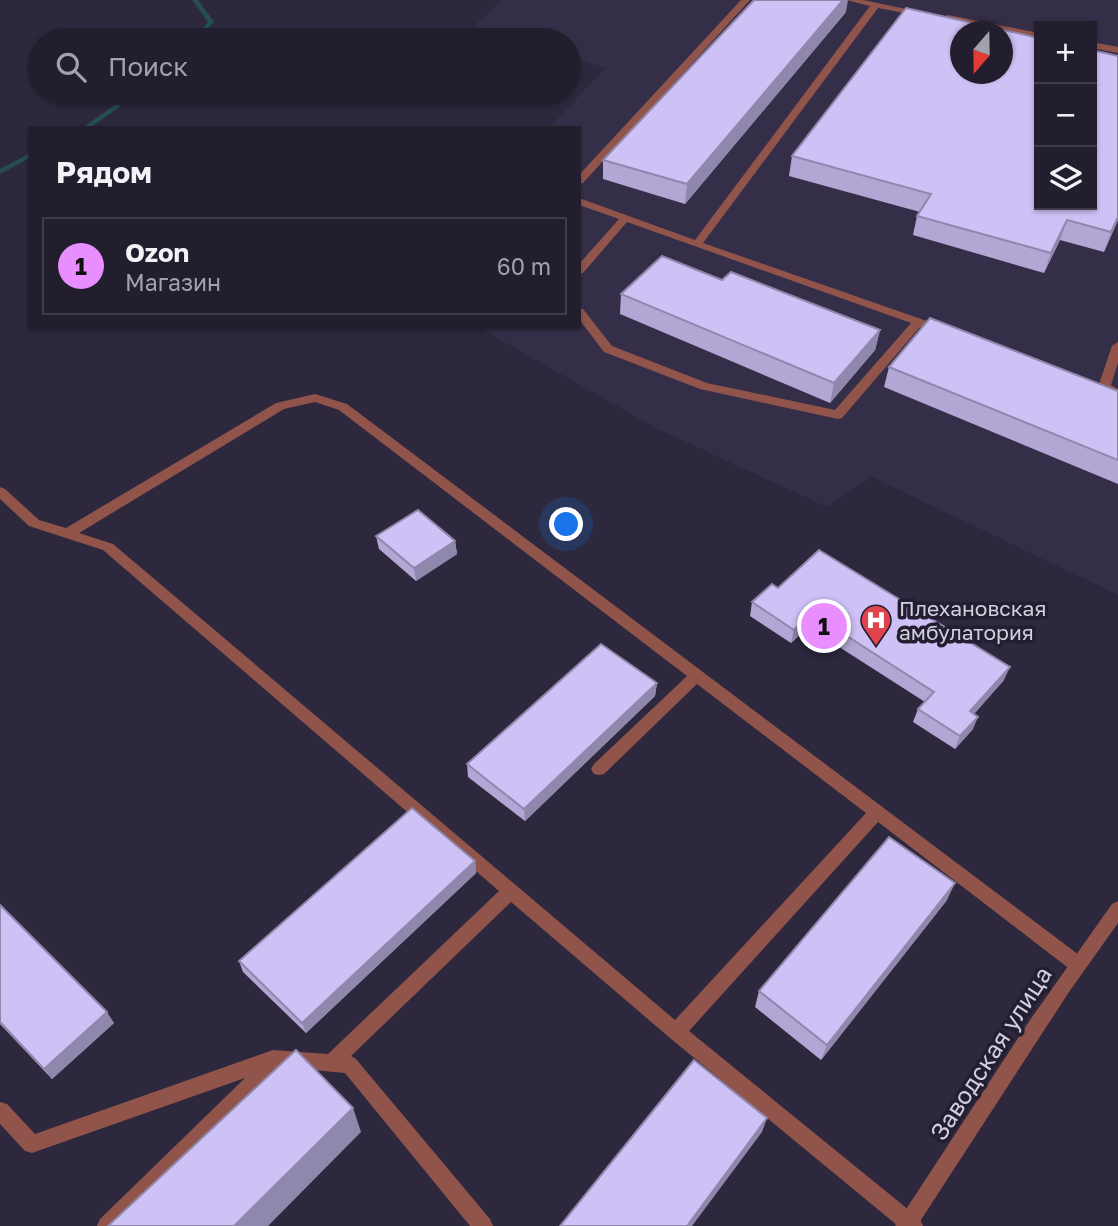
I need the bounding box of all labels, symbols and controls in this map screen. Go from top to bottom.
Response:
north arrow [950,21,1013,84]
map controls [1034,21,1097,210]
button: + [1034,21,1097,84]
search box [28,28,581,105]
icon: search [52,48,90,86]
text: Поиск [108,51,188,82]
button: − [1034,84,1097,147]
button: layers [1034,147,1097,210]
text: Рядом [56,154,152,190]
text: Ozon [125,237,189,268]
text: 1 [75,252,87,280]
text: 60 m [497,252,551,280]
text: Магазин [125,268,221,296]
your location [549,507,583,541]
place label: Плехановская амбулатория [899,595,1046,645]
pin: 1 [801,600,847,652]
hospital icon: Плехановская амбулатория [859,603,893,647]
street label: Заводская улица [923,961,1057,1145]

